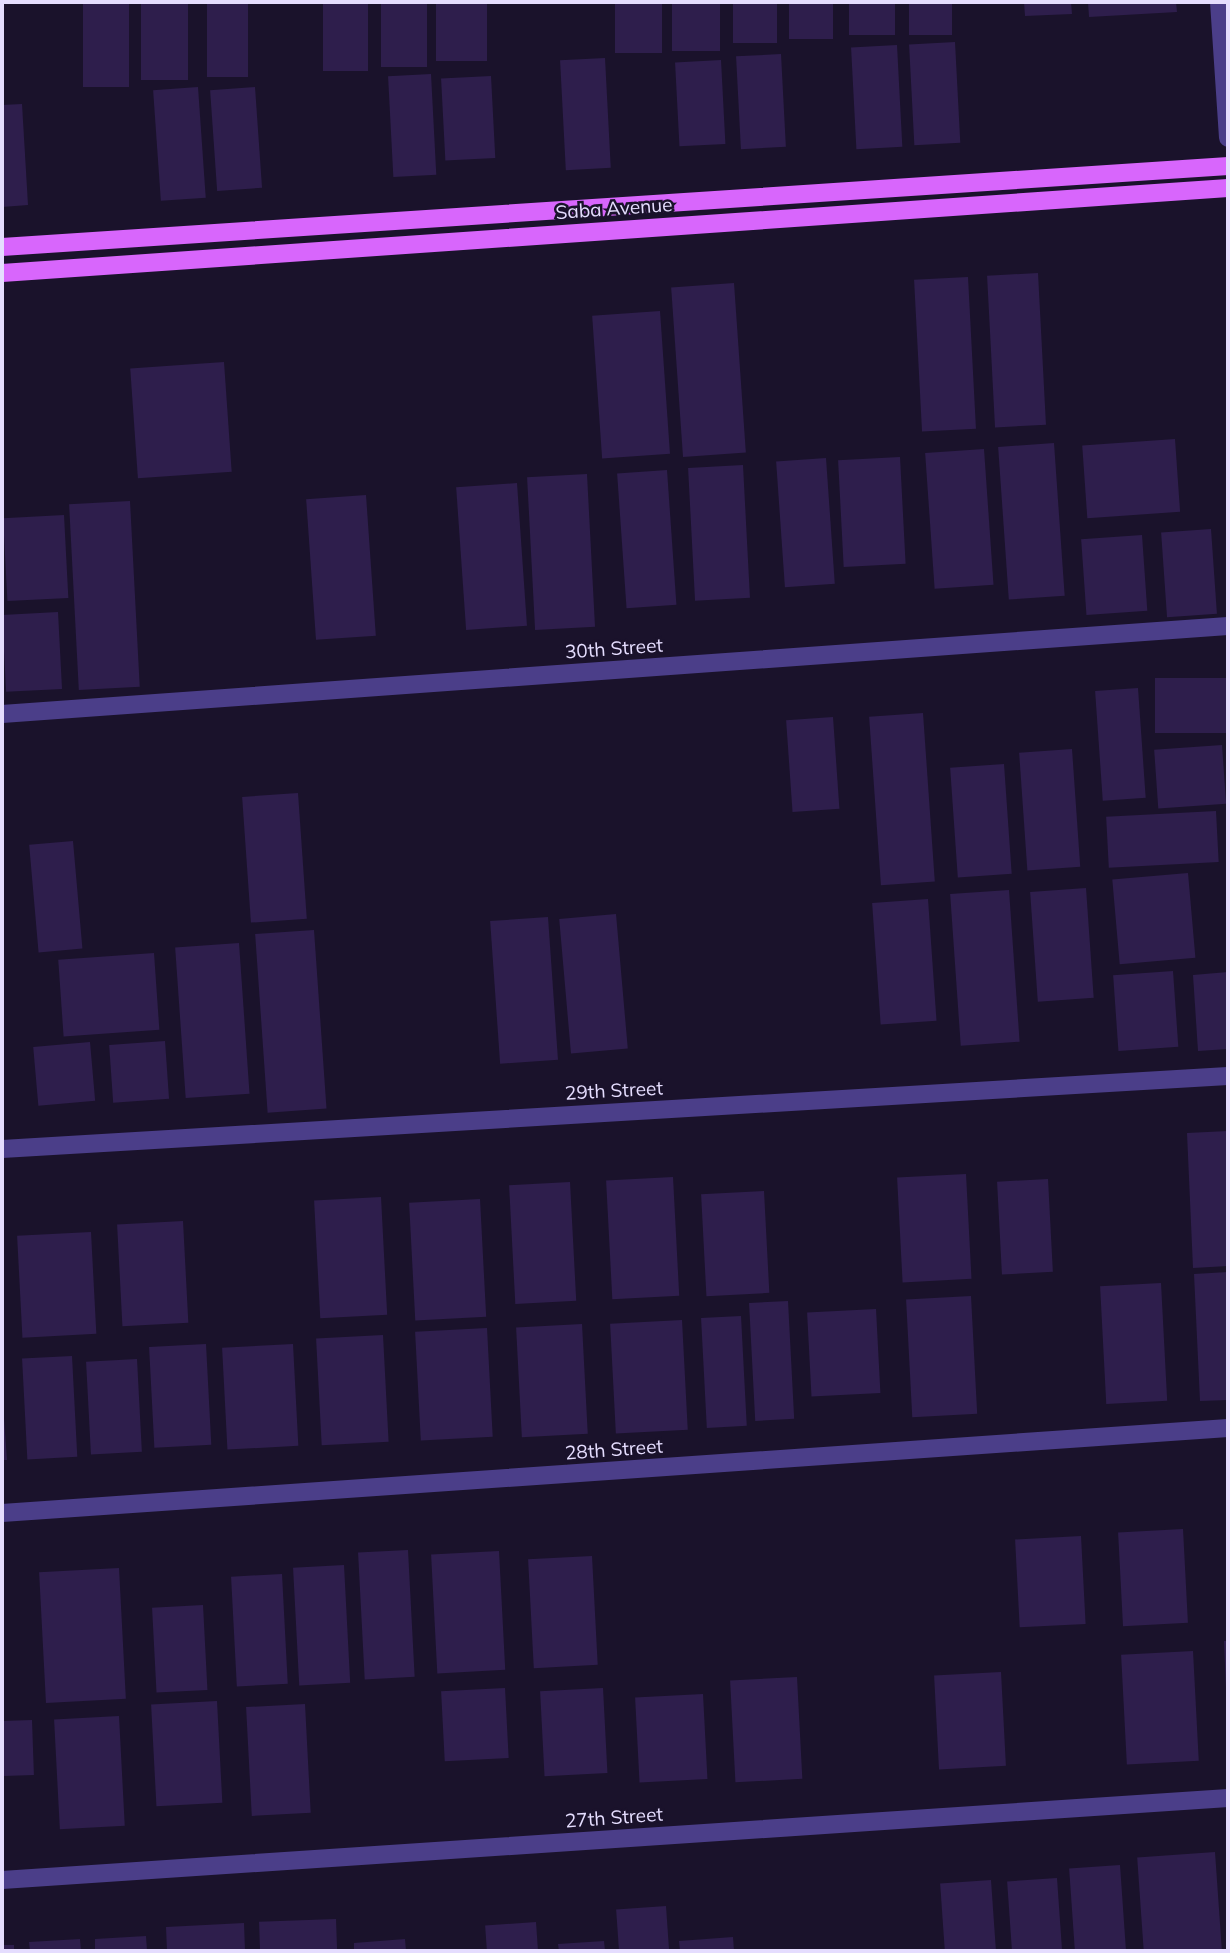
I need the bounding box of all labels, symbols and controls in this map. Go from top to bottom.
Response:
street label: Saba Avenue [555,194,673,224]
street label: 30th Street [564,634,664,664]
street label: 29th Street [564,1077,664,1105]
street label: 28th Street [564,1435,664,1465]
street label: 27th Street [564,1803,664,1833]

